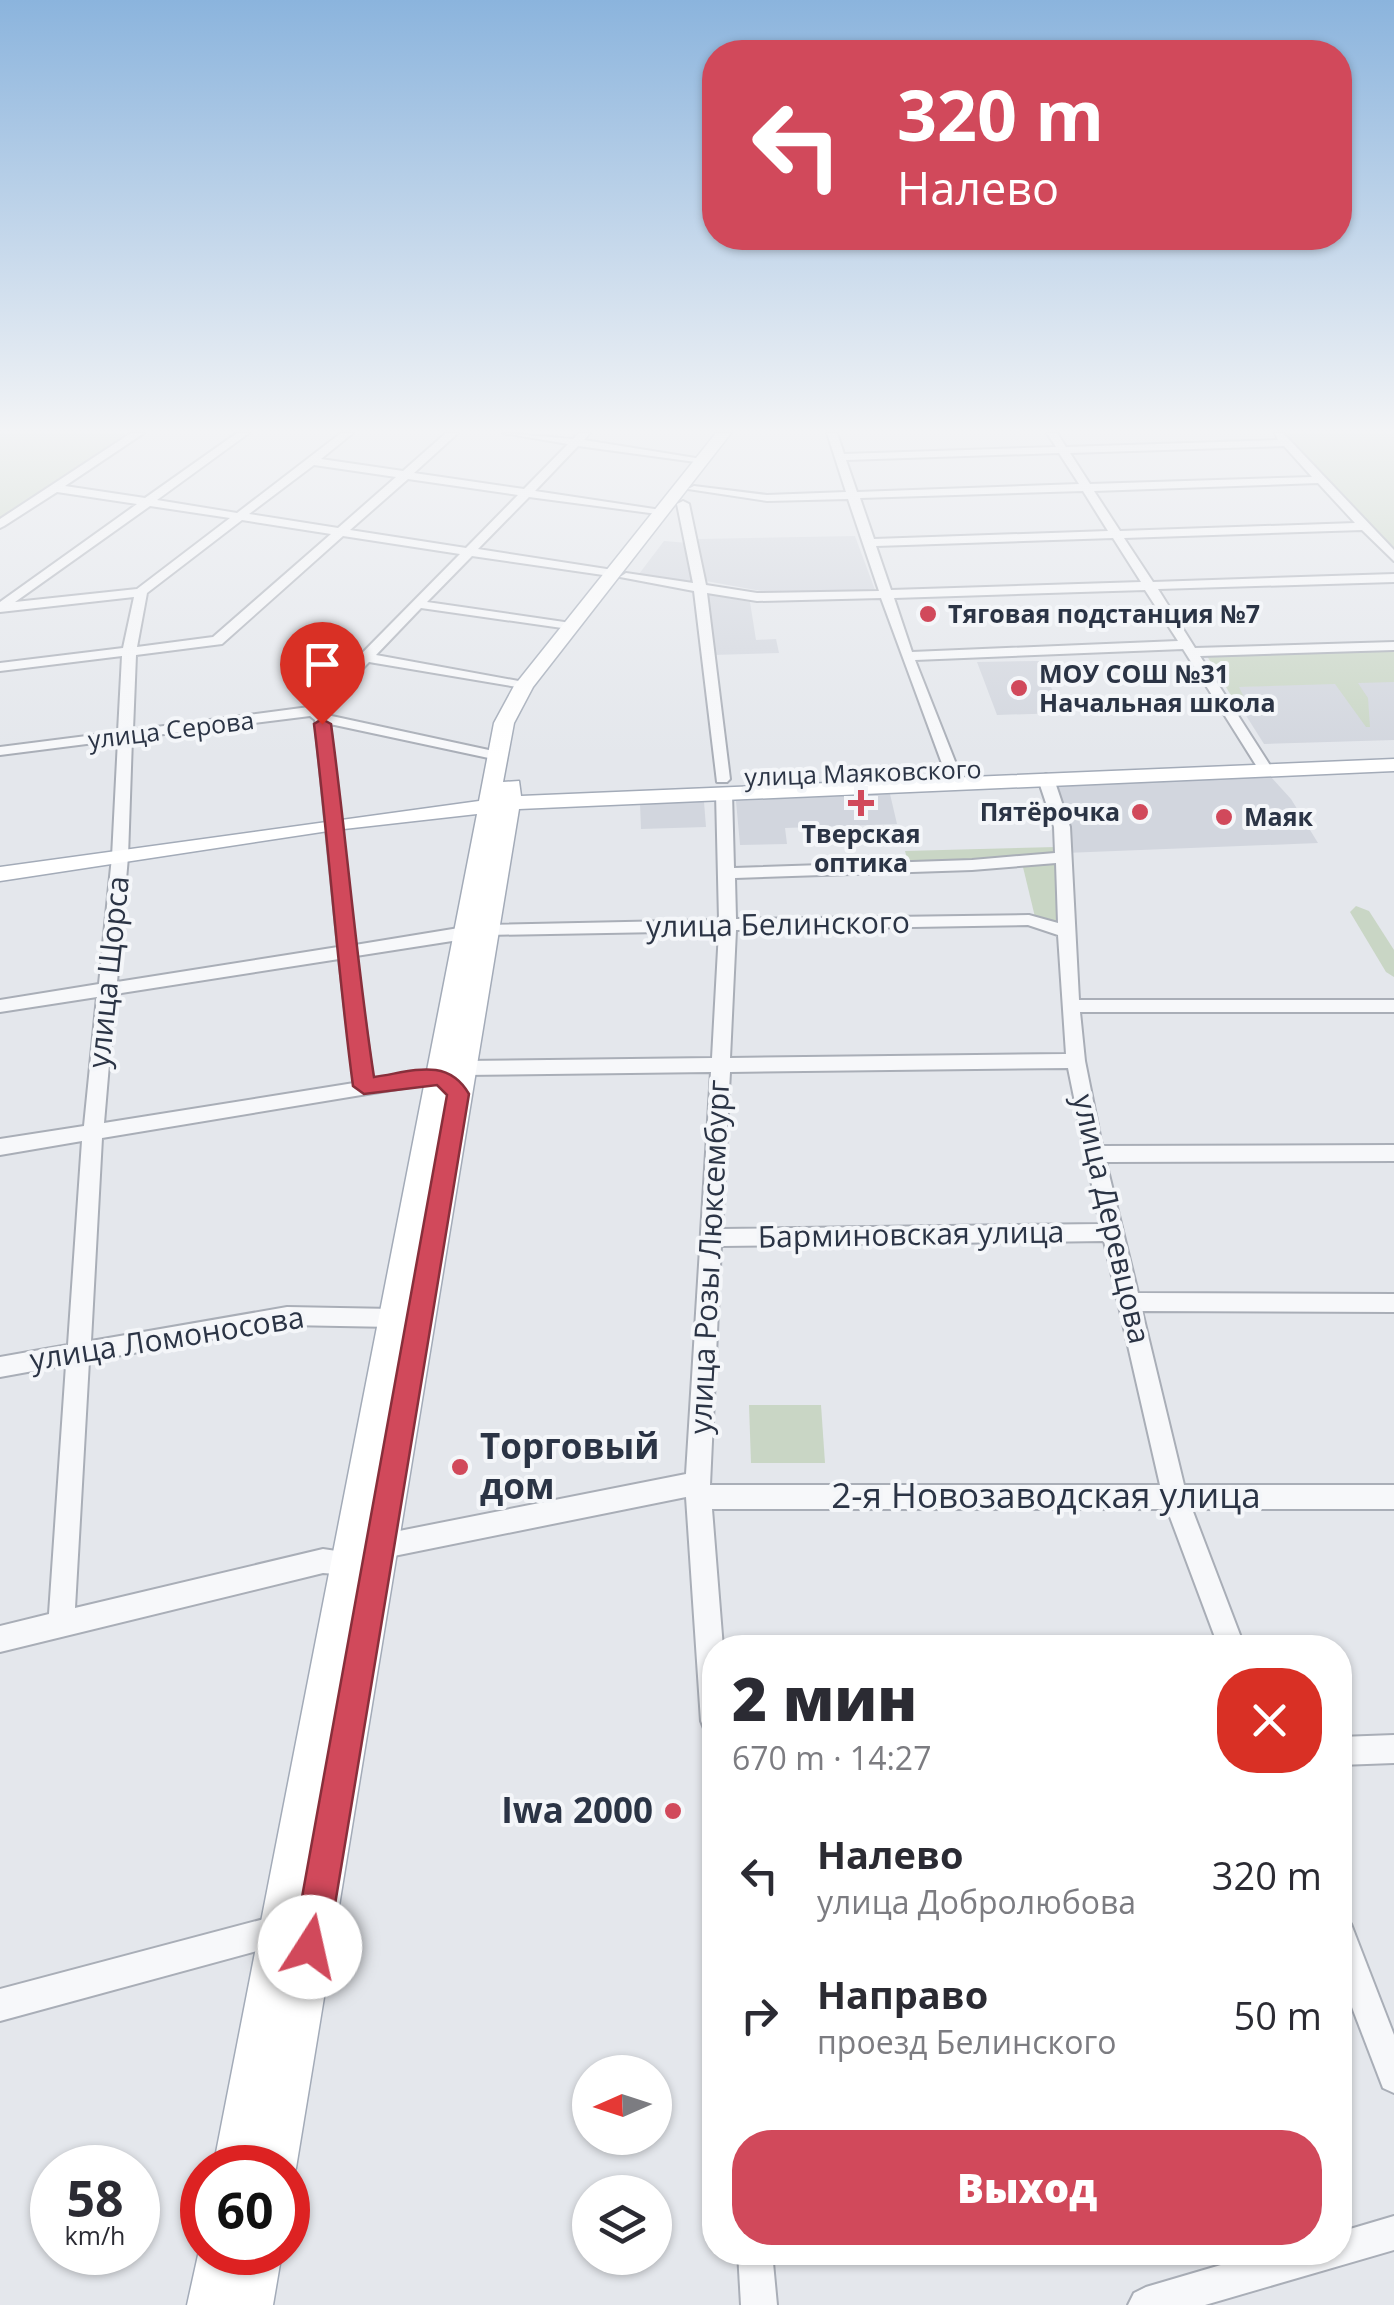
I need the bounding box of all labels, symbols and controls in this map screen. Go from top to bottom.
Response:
text: 320 m [897,66,1104,162]
icon: left [732,80,862,210]
text: Налево [897,157,1059,218]
place label: Тяговая подстанция №7 [948,596,1260,630]
marker: Тяговая подстанция №7 [917,603,939,625]
pin [280,622,365,725]
icon: arrive [295,637,350,692]
place label: МОУ СОШ №31 Начальная школа [1039,656,1276,719]
marker: МОУ СОШ №31 Начальная школа [1008,677,1030,699]
street label: улица Серова [86,702,256,756]
street label: улица Маяковского [744,751,982,793]
marker: Тверская оптика [850,792,872,814]
place label: Пятёрочка [980,794,1120,828]
place label: Маяк [1244,799,1313,833]
marker: Пятёрочка [1129,801,1151,823]
marker: Маяк [1213,806,1235,828]
place label: Тверская оптика [801,816,921,879]
street label: улица Щорса [77,874,138,1070]
street label: улица Белинского [646,901,910,946]
street label: улица Розы Люксембург [679,1079,738,1435]
street label: улица Деревцова [1064,1090,1161,1348]
street label: Барминовская улица [757,1210,1064,1257]
street label: улица Ломоносова [27,1296,307,1379]
place label: Торговый дом [480,1422,659,1509]
marker: Торговый дом [449,1456,471,1478]
street label: 2-я Новозаводская улица [831,1471,1261,1518]
text: 2 мин [732,1657,917,1739]
button: close [1217,1668,1322,1773]
text: 670 m · 14:27 [732,1736,931,1779]
place label: Iwa 2000 [501,1786,653,1833]
marker: Iwa 2000 [662,1800,684,1822]
text: Налево [817,1828,963,1880]
icon: left [732,1848,787,1903]
text: 320 m [1212,1849,1322,1901]
text: улица Добролюбова [817,1880,1136,1923]
position arrow [258,1895,362,1999]
text: Направо [817,1968,988,2020]
icon: right [732,1988,787,2043]
text: 50 m [1233,1989,1322,2041]
text: проезд Белинского [817,2020,1116,2063]
north arrow [572,2055,672,2155]
map controls [572,2055,672,2275]
button: Выход [732,2130,1322,2245]
speed limit sign: 60 [180,2145,310,2275]
text: 58 [66,2164,124,2232]
button: layers [572,2175,672,2275]
text: km/h [65,2218,125,2252]

